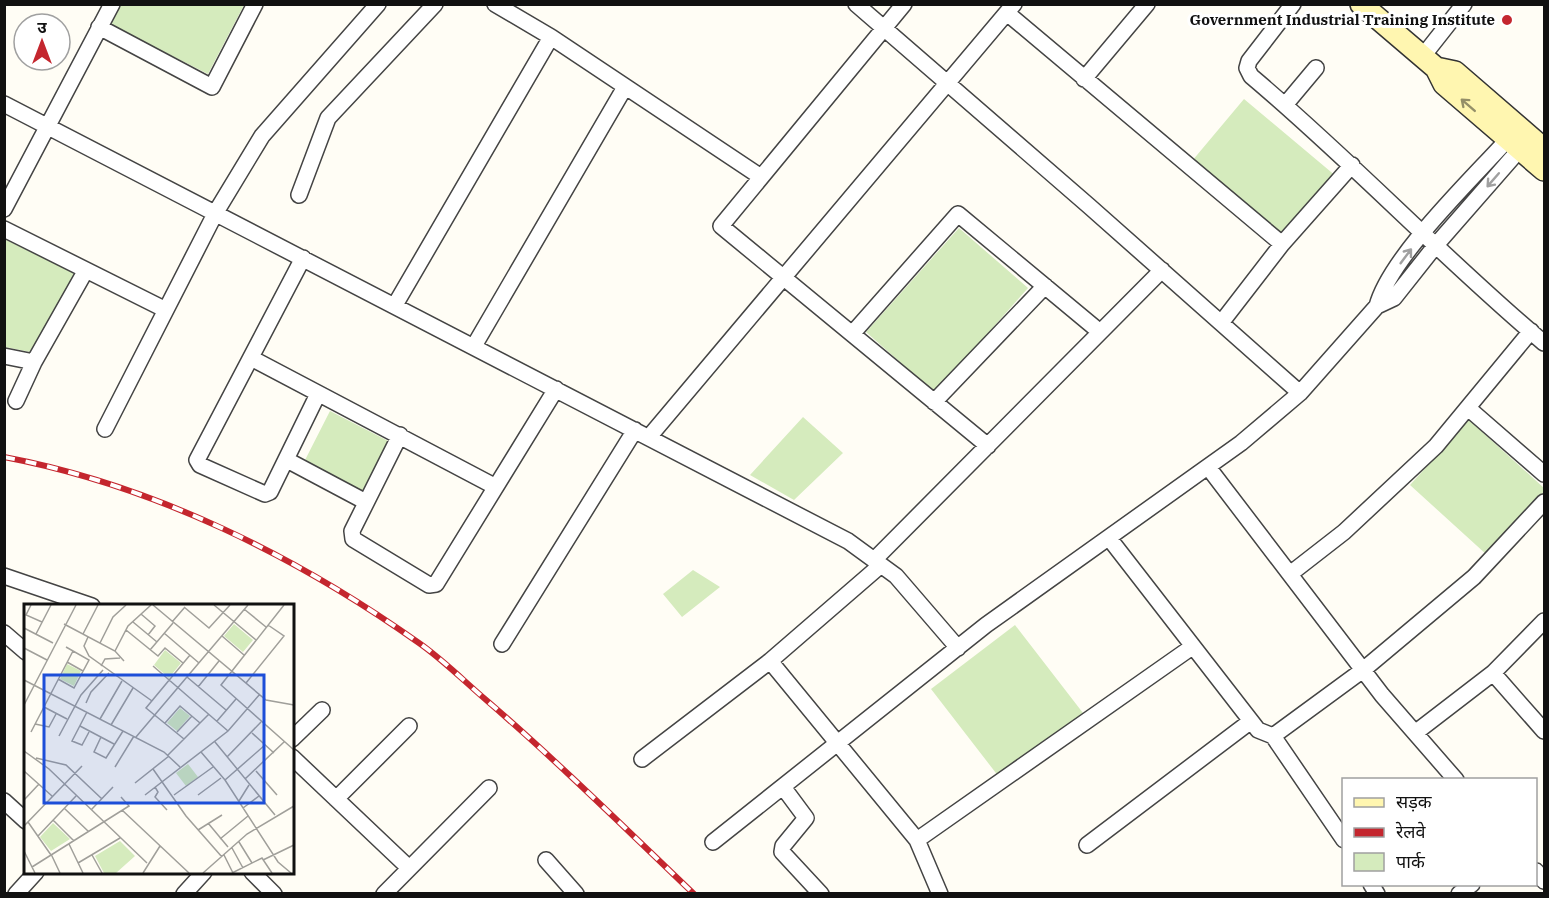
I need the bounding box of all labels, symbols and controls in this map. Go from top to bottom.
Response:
place label: Government Industrial Training Institute [1190,10,1495,29]
north arrow [12,12,72,72]
marker: Government Industrial Training Institute [1500,13,1514,27]
text: उ [37,17,47,37]
one-way arrow [1461,98,1476,112]
one-way arrow [1486,172,1499,188]
one-way arrow [1400,248,1412,264]
inset map [24,604,294,874]
legend [1342,778,1537,886]
text: सड़क [1396,790,1433,813]
text: रेलवे [1395,820,1427,843]
text: पार्क [1396,850,1426,873]

